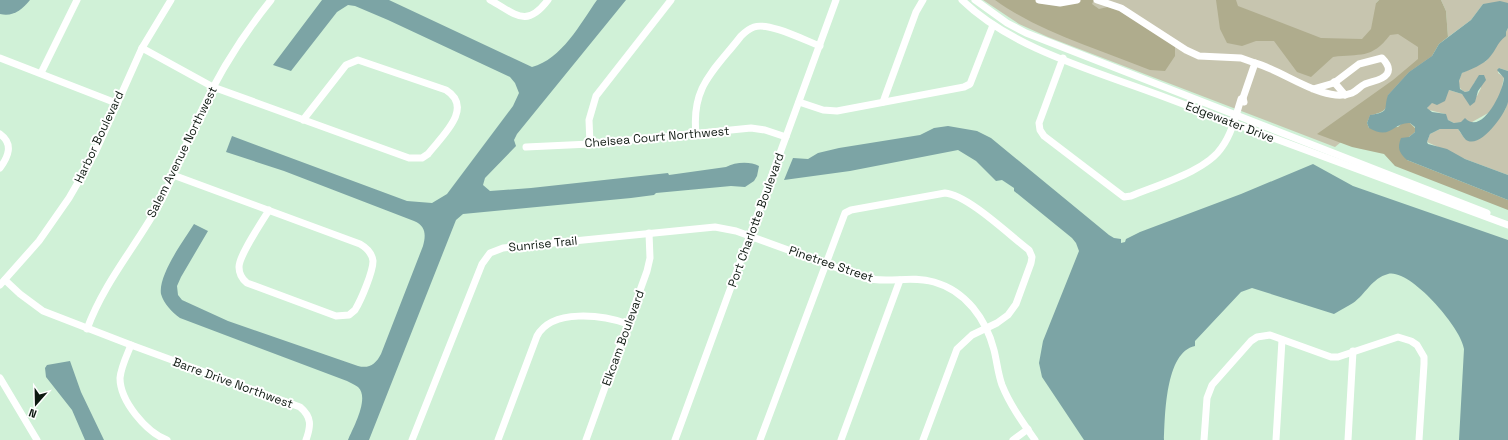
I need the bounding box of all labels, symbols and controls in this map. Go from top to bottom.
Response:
street label: Salem Avenue Northwest [143,84,221,220]
street label: Harbor Boulevard [71,88,127,186]
street label: Edgewater Drive [1183,98,1277,146]
street label: Chelsea Court Northwest [584,123,730,151]
street label: Port Charlotte Boulevard [724,151,788,289]
street label: Sunrise Trail [508,232,578,256]
street label: Pinetree Street [787,242,875,286]
street label: Elkcam Boulevard [598,288,648,388]
street label: Barre Drive Northwest [171,354,295,412]
north arrow [16,384,56,424]
text: N [27,406,38,421]

